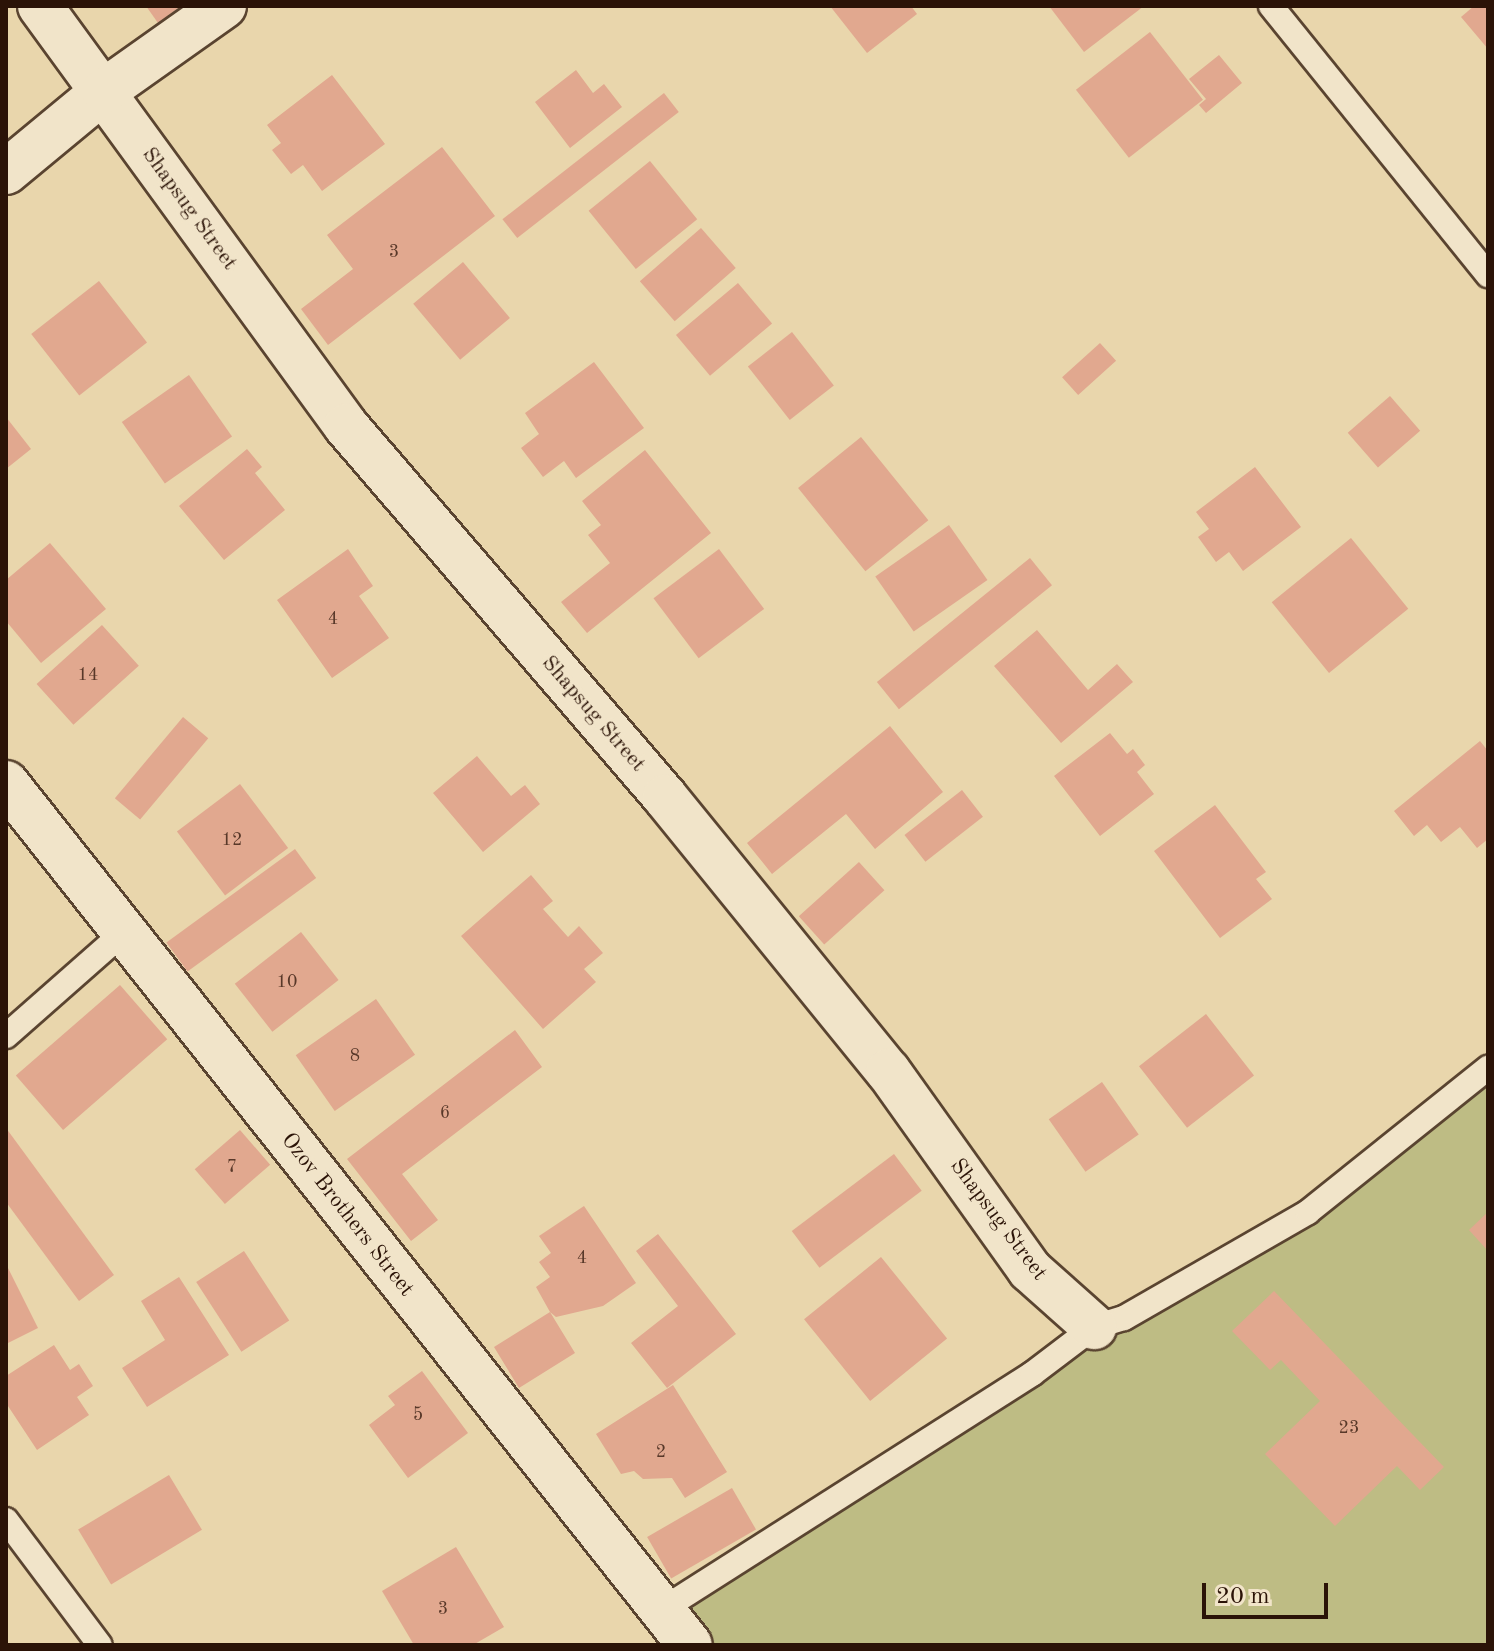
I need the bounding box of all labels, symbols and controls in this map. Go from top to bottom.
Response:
street label: Shapsug Street [136,142,242,276]
house number: 3 [389,241,399,263]
house number: 4 [328,608,338,630]
street label: Shapsug Street [535,650,651,778]
house number: 14 [78,664,98,686]
house number: 12 [222,829,242,851]
house number: 10 [277,971,297,993]
house number: 8 [350,1045,360,1067]
house number: 6 [440,1102,450,1124]
street label: Ozov Brothers Street [275,1128,419,1302]
street label: Shapsug Street [944,1154,1052,1286]
house number: 7 [227,1156,237,1178]
house number: 4 [577,1247,587,1269]
house number: 5 [413,1404,423,1426]
house number: 23 [1339,1417,1359,1439]
house number: 2 [656,1441,666,1463]
scale bar [1206,1567,1332,1617]
text: 20 m [1216,1585,1270,1609]
house number: 3 [438,1598,448,1620]

